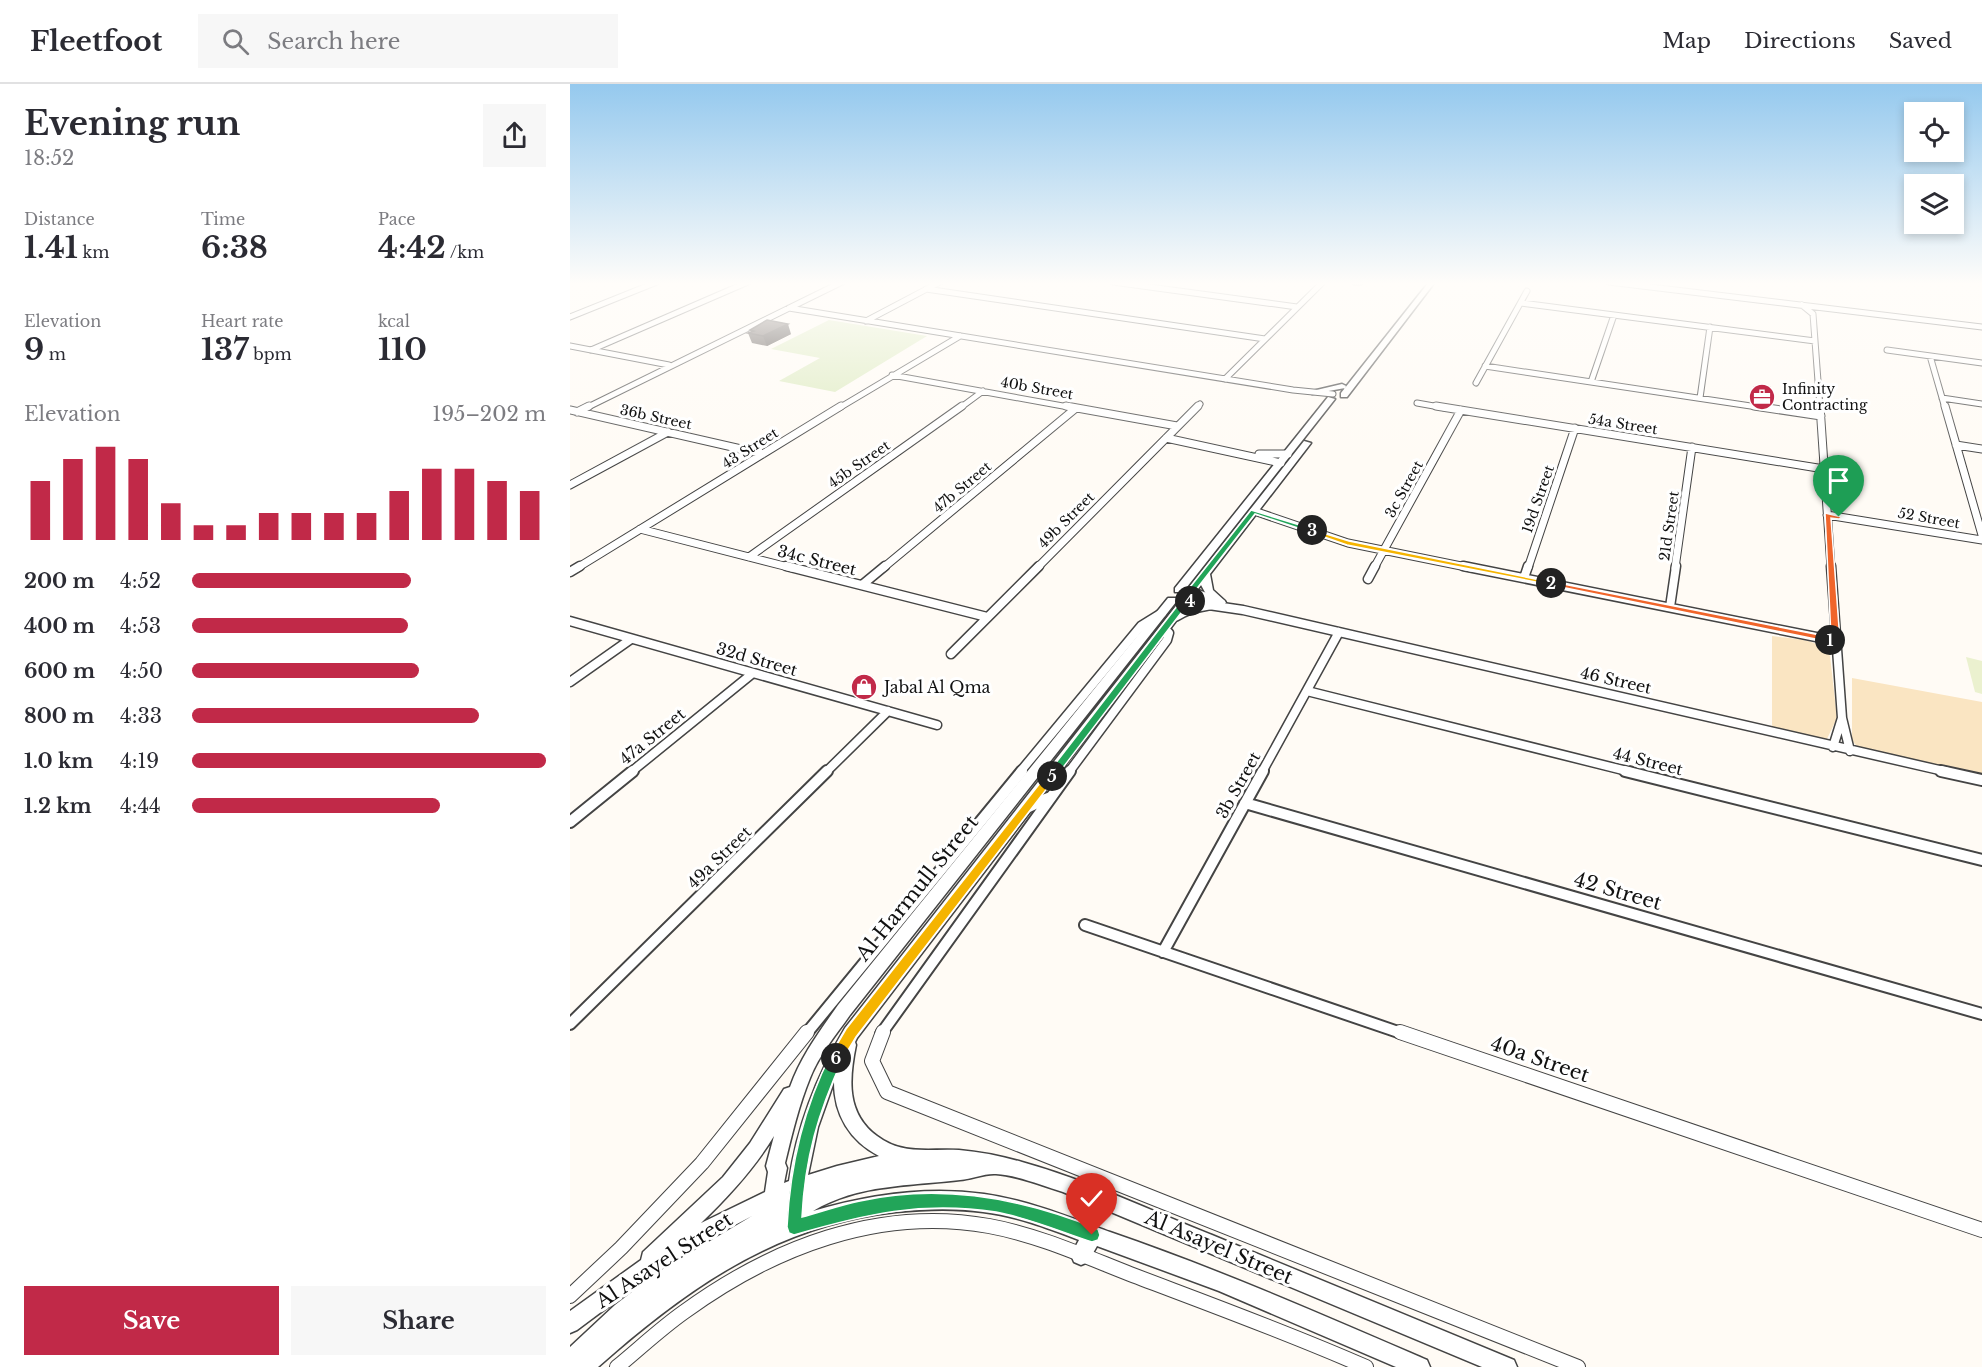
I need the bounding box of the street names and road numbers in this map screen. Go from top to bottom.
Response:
street label: 40b Street [999,373,1075,403]
street label: 36b Street [618,401,694,434]
street label: 54a Street [1587,410,1660,438]
street label: 43 Street [719,423,782,472]
street label: 45b Street [825,436,894,492]
street label: 47b Street [929,457,995,517]
street label: 3c Street [1381,457,1427,521]
street label: 19d Street [1518,462,1558,535]
street label: 49b Street [1034,488,1098,552]
street label: 21d Street [1655,489,1683,562]
street label: 52 Street [1897,504,1962,532]
street label: 34c Street [776,541,858,579]
street label: 32d Street [714,638,800,680]
street label: 46 Street [1578,662,1654,698]
street label: 47a Street [615,703,689,769]
street label: 44 Street [1611,743,1685,779]
street label: 3b Street [1212,748,1264,822]
street label: Al Harmull Street [850,810,983,966]
street label: 49a Street [683,822,755,892]
street label: 42 Street [1571,867,1665,915]
street label: 40a Street [1488,1031,1593,1087]
street label: Al Asayel Street [1141,1205,1297,1289]
street label: Al Asayel Street [590,1207,737,1314]

